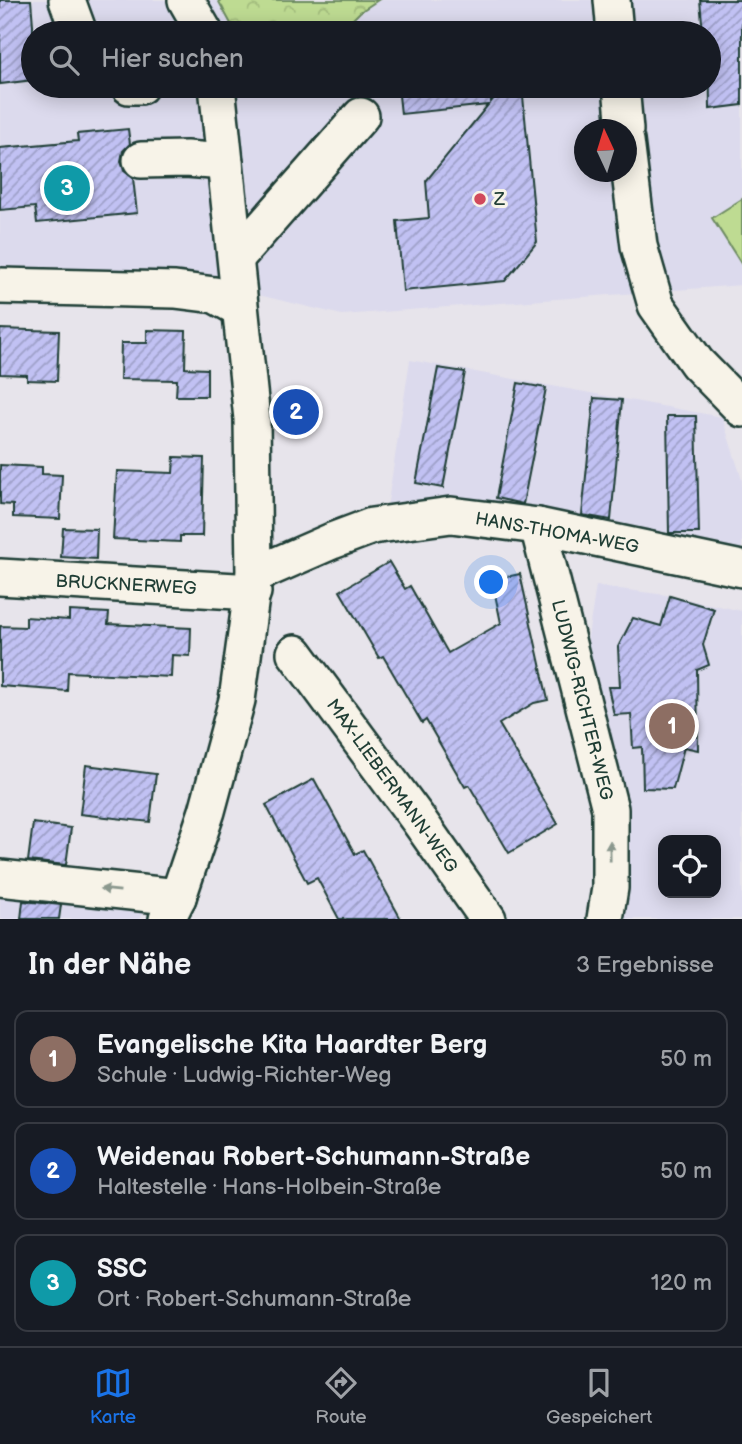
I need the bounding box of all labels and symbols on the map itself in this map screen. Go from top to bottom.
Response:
north arrow [574,119,637,182]
pin: 3 [44,162,90,214]
place label: Z [493,189,505,210]
marker: Z [472,191,488,207]
pin: 2 [273,386,319,438]
street label: HANS-THOMA-WEG [474,508,640,558]
your location [474,565,508,599]
street label: BRUCKNERWEG [55,571,197,599]
street label: LUDWIG-RICHTER-WEG [547,598,617,802]
street label: MAX-LIEBERMANN-WEG [322,695,462,877]
pin: 1 [649,700,695,752]
one-way arrow [604,840,616,862]
one-way arrow [98,884,120,895]

